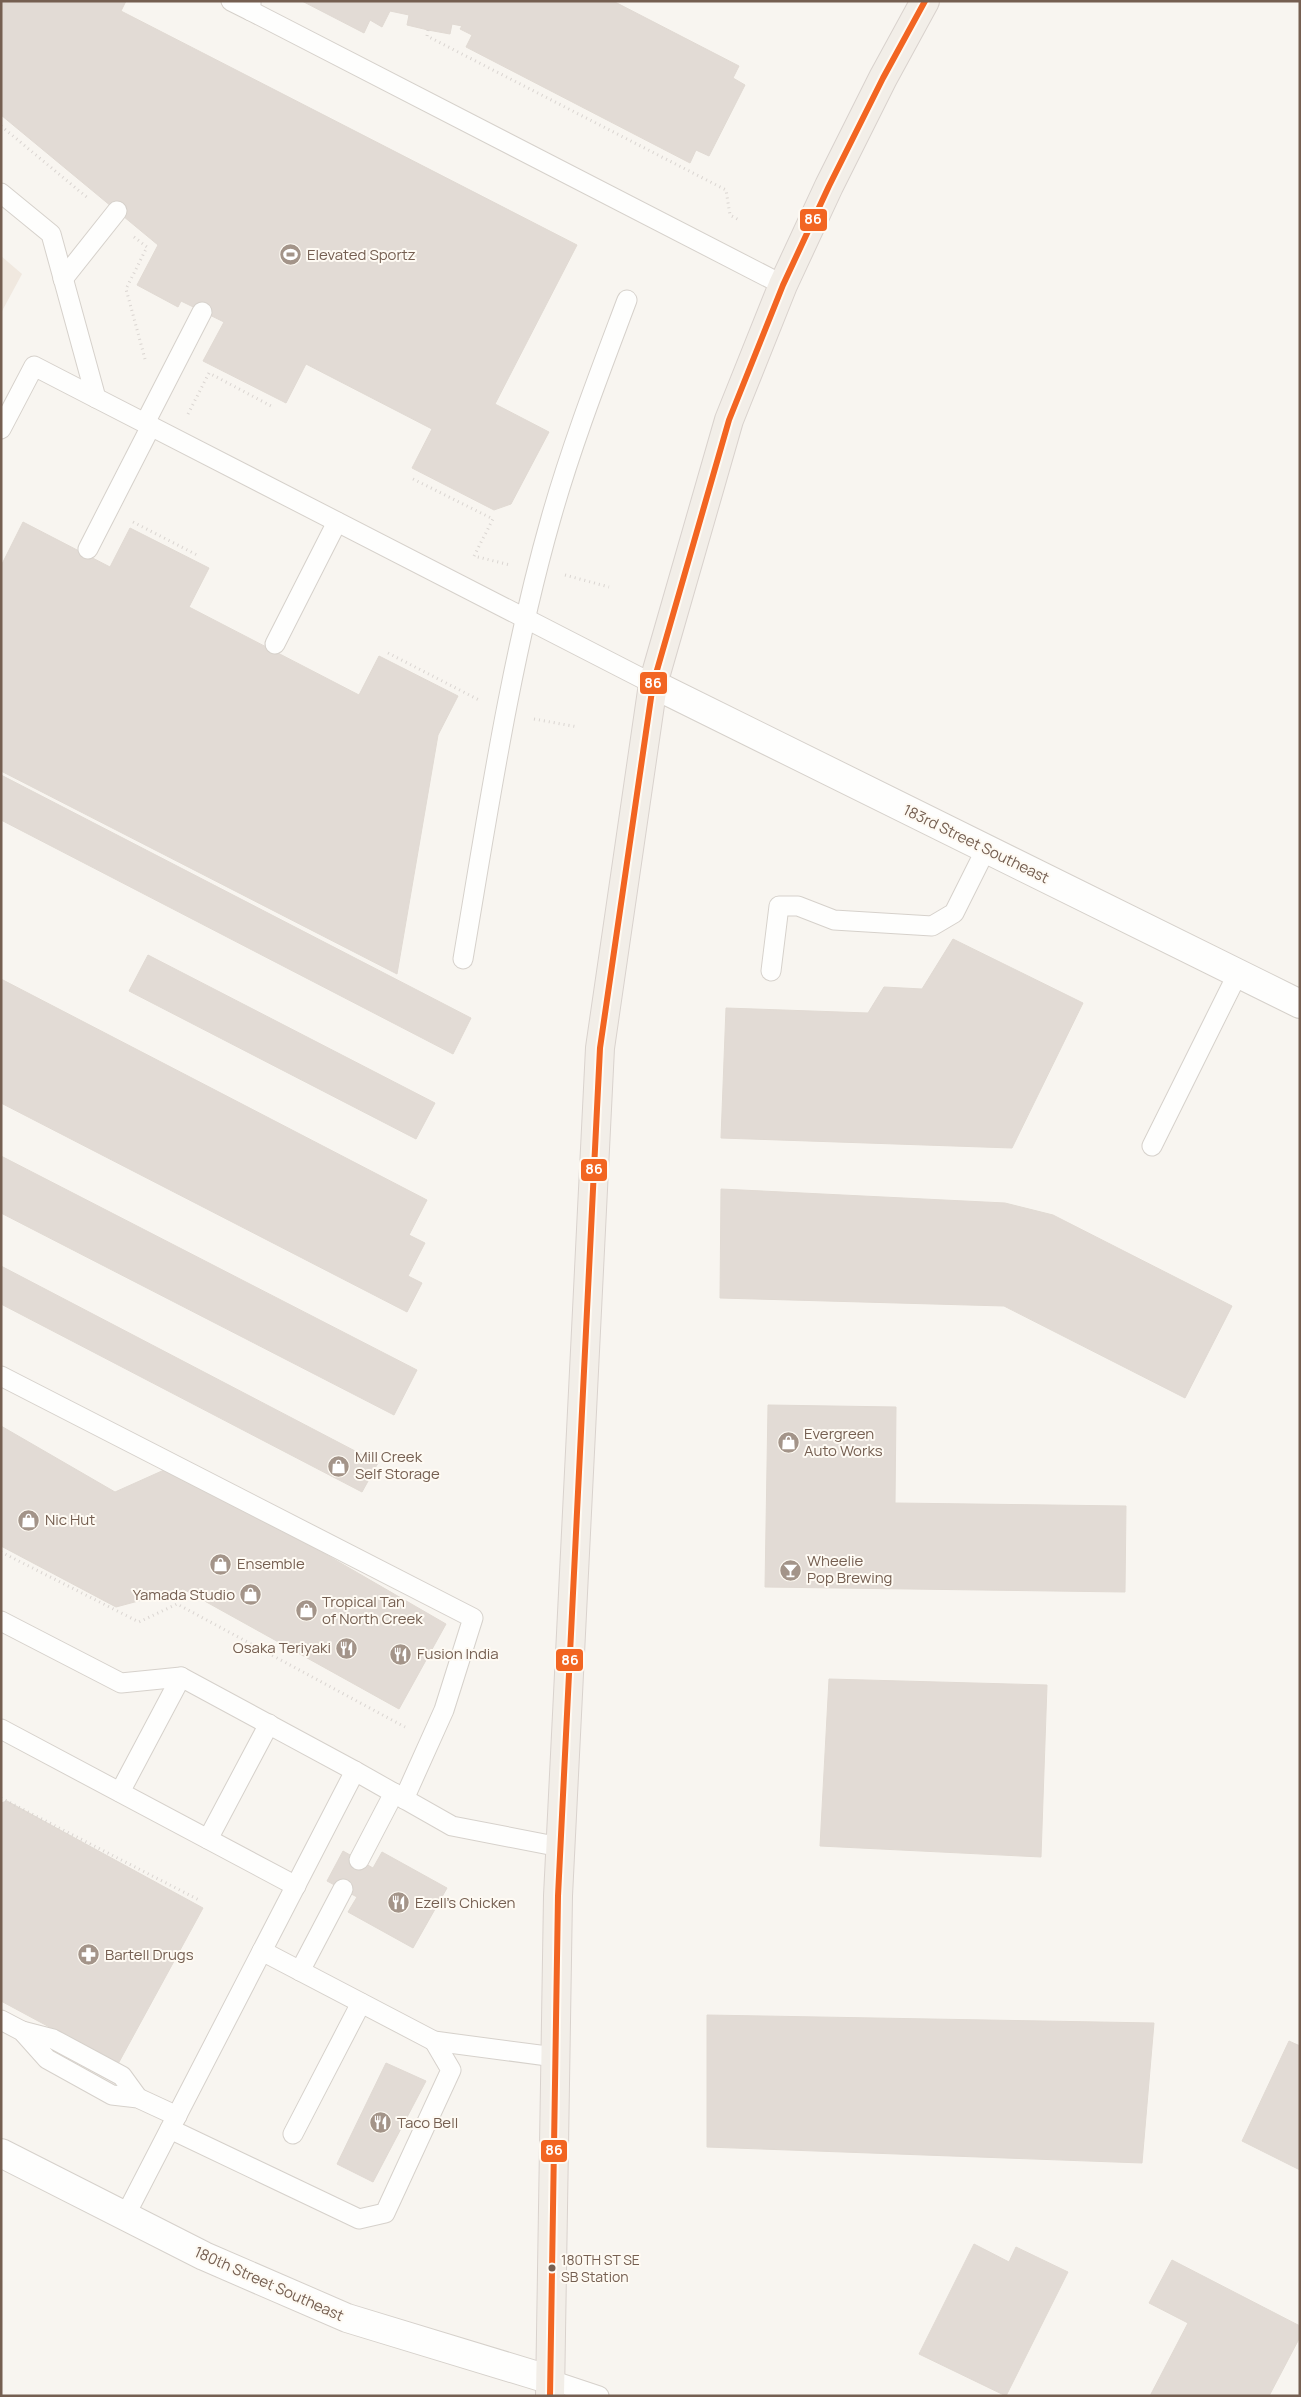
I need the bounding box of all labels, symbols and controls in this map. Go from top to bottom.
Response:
line badge: 86 [799,208,828,232]
text: 86 [804,209,822,228]
sports icon: Elevated Sportz [279,243,303,267]
place label: Elevated Sportz [307,244,416,265]
line badge: 86 [639,671,668,695]
text: 86 [644,673,662,692]
street label: 183rd Street Southeast [900,799,1053,888]
line badge: 86 [580,1158,608,1182]
text: 86 [585,1159,603,1178]
place label: Evergreen Auto Works [804,1423,883,1461]
shop icon: Evergreen Auto Works [776,1431,800,1455]
place label: Mill Creek Self Storage [355,1446,440,1484]
shop icon: Mill Creek Self Storage [327,1454,351,1478]
shop icon: Nic Hut [17,1508,41,1532]
place label: Nic Hut [45,1509,95,1530]
place label: Wheelie Pop Brewing [807,1550,893,1588]
shop icon: Ensemble [209,1552,233,1576]
place label: Ensemble [237,1553,305,1574]
bar icon: Wheelie Pop Brewing [779,1558,803,1582]
shop icon: Yamada Studio [239,1583,263,1607]
place label: Yamada Studio [133,1584,235,1605]
place label: Tropical Tan of North Creek [322,1591,423,1629]
shop icon: Tropical Tan of North Creek [294,1599,318,1623]
restaurant icon: Osaka Teriyaki [335,1636,359,1660]
place label: Osaka Teriyaki [233,1637,331,1658]
restaurant icon: Fusion India [389,1642,413,1666]
place label: Fusion India [417,1643,499,1664]
line badge: 86 [555,1648,584,1672]
text: 86 [561,1650,579,1669]
restaurant icon: Ezell's Chicken [387,1891,411,1915]
place label: Ezell's Chicken [415,1892,515,1913]
pharmacy icon: Bartell Drugs [77,1943,101,1967]
place label: Bartell Drugs [105,1944,194,1965]
restaurant icon: Taco Bell [369,2111,393,2135]
place label: Taco Bell [397,2112,458,2133]
line badge: 86 [540,2139,568,2163]
text: 86 [545,2140,563,2159]
street label: 180th Street Southeast [191,2241,347,2326]
place label: 180TH ST SE SB Station [561,2250,640,2286]
marker: 180TH ST SE SB Station [547,2263,557,2273]

